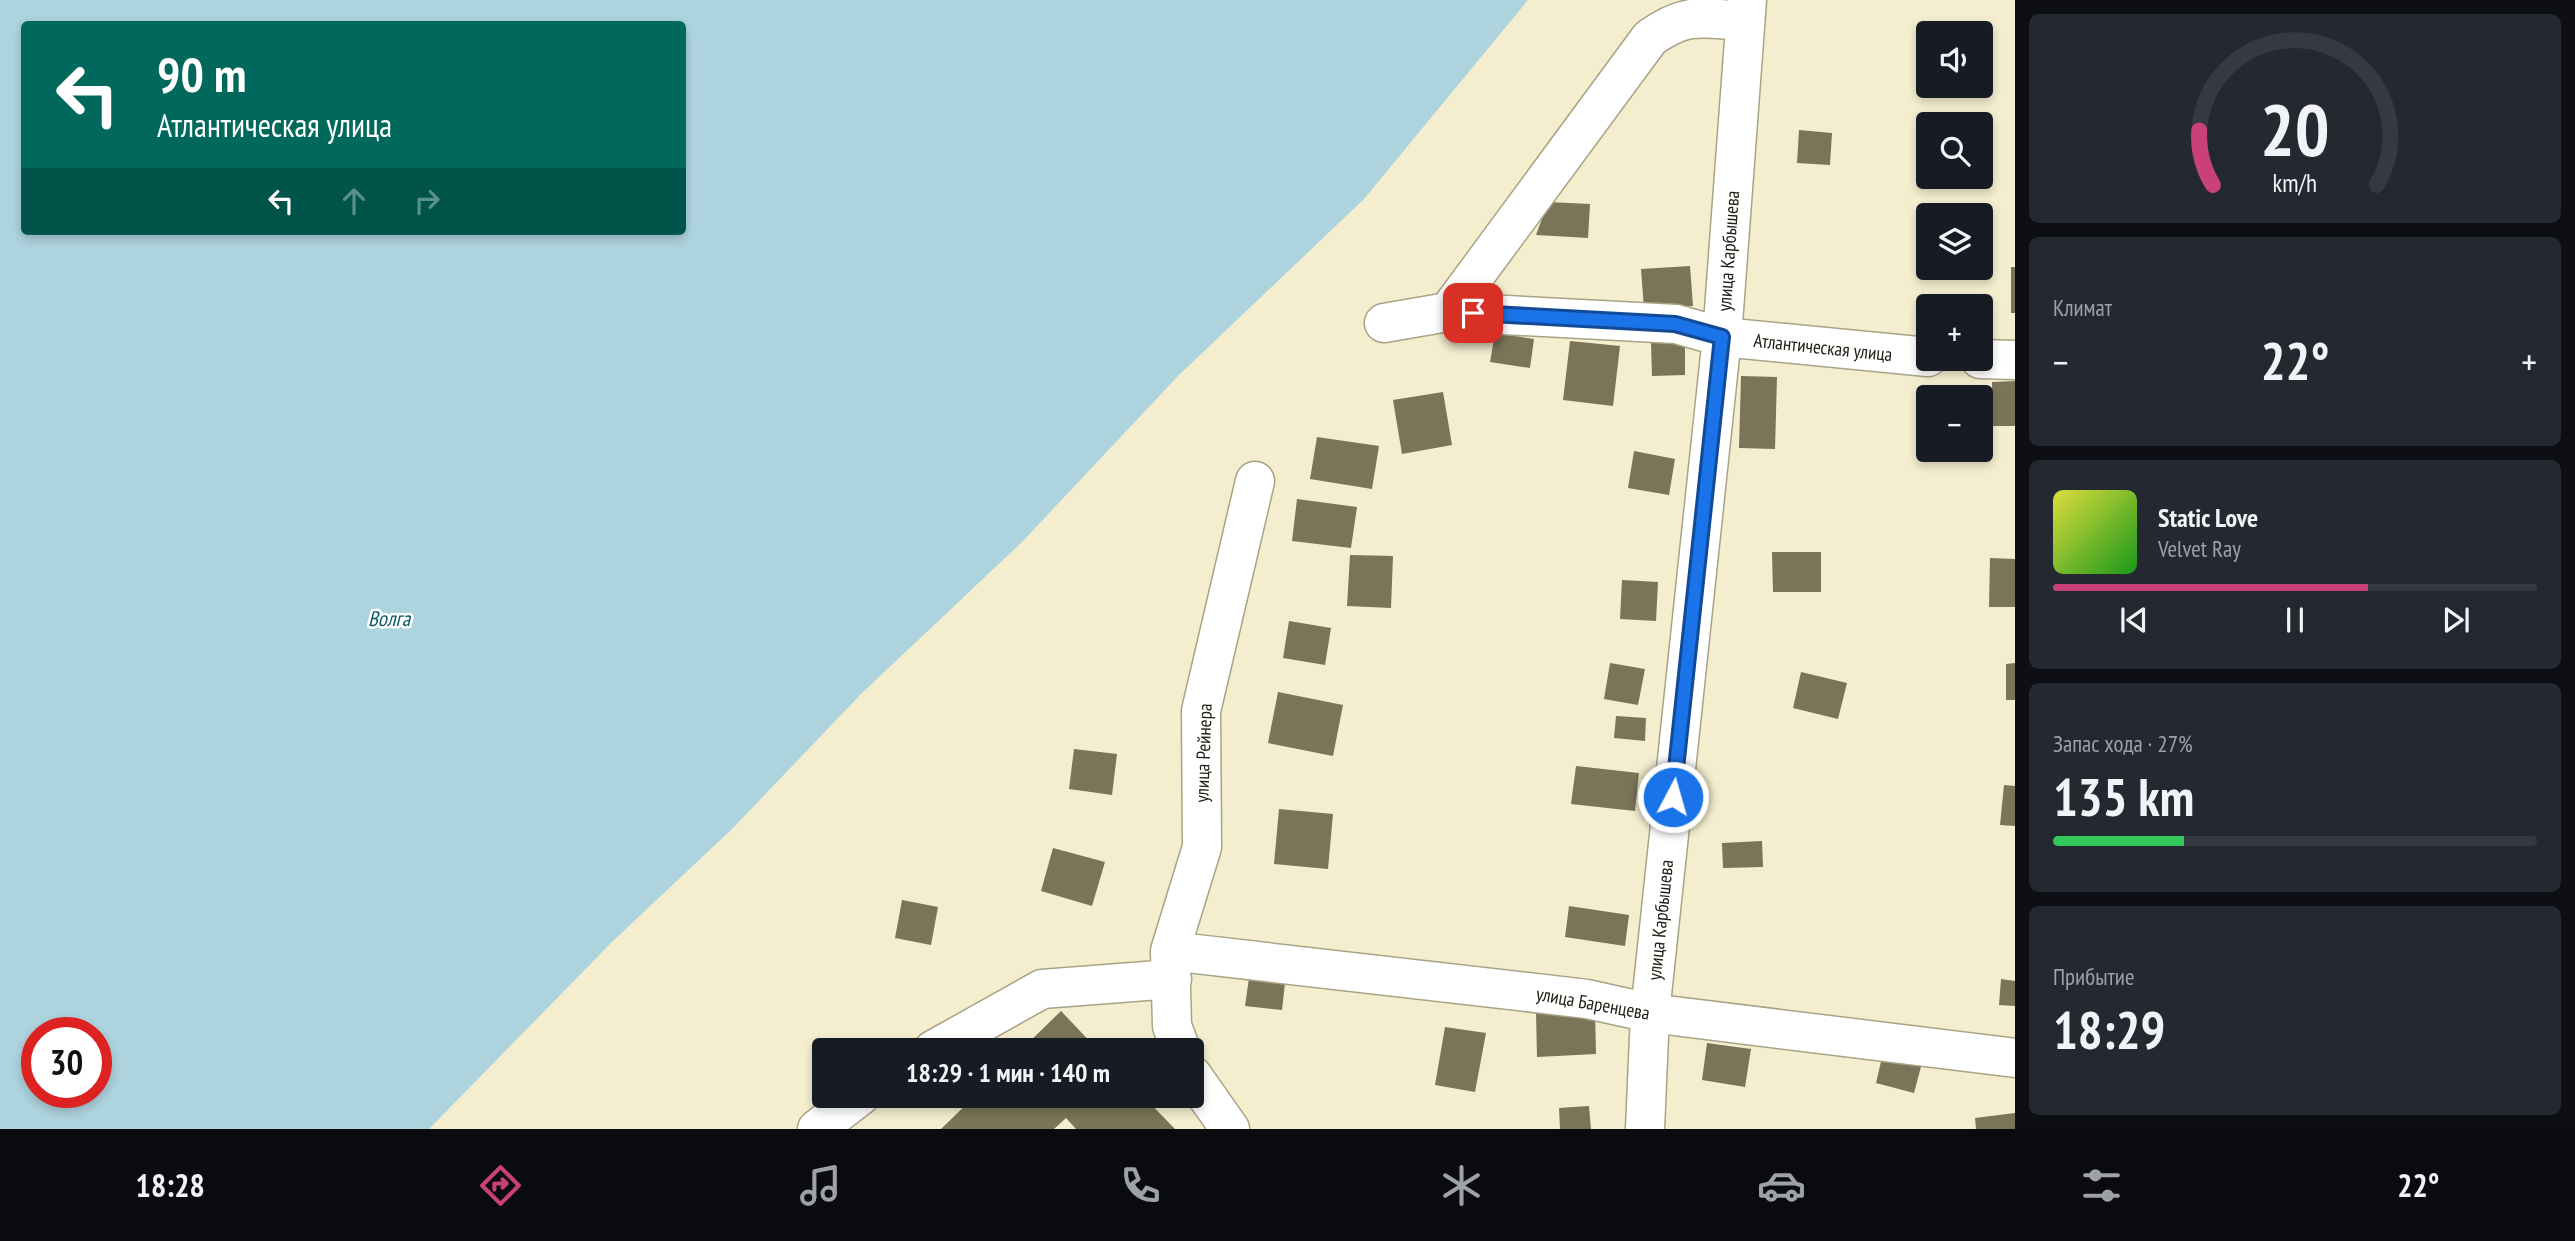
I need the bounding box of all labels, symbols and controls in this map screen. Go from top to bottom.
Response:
map controls [1916,21,1993,462]
button: sound [1916,21,1993,98]
text: 90 m [157,42,246,106]
icon: left [42,49,133,140]
text: 20 [2260,81,2330,175]
text: Атлантическая улица [157,104,392,146]
button: search [1916,112,1993,189]
text: km/h [2273,166,2317,198]
icon: left [262,182,300,220]
icon: ahead [335,182,373,220]
icon: right [408,182,446,220]
street label: улица Карбышева [1712,190,1744,312]
button: layers [1916,203,1993,280]
pin [1443,283,1503,343]
text: Климат [2053,293,2112,322]
icon: arrive [1454,294,1492,332]
button: + [1916,294,1993,371]
text: 22° [2261,327,2329,394]
street label: Атлантическая улица [1752,328,1894,366]
text: − [2053,337,2069,386]
text: + [2521,337,2537,386]
button: − [1916,385,1993,462]
text: Static Love [2158,501,2258,534]
text: Velvet Ray [2158,534,2241,563]
icon: previous [2115,601,2153,639]
icon: pause [2276,601,2314,639]
icon: next [2437,601,2475,639]
water label: Волга [368,605,412,632]
street label: улица Рейнера [1189,703,1217,803]
text: Запас хода · 27% [2053,729,2193,758]
position arrow [1636,760,1710,834]
text: 135 km [2053,763,2194,830]
street label: улица Карбышева [1642,859,1678,981]
text: Прибытие [2053,962,2134,991]
street label: улица Баренцева [1534,981,1652,1025]
text: 18:29 [2053,996,2165,1063]
speed limit sign: 30 [21,1017,112,1108]
text: 18:29 · 1 мин · 140 m [906,1056,1110,1089]
icon: directions [476,1161,525,1210]
icon: music [796,1161,845,1210]
icon: phone [1116,1161,1165,1210]
icon: climate [1437,1161,1486,1210]
icon: car [1757,1161,1806,1210]
icon: filters [2077,1161,2126,1210]
text: 18:28 [136,1164,205,1206]
text: 22° [2397,1164,2439,1206]

